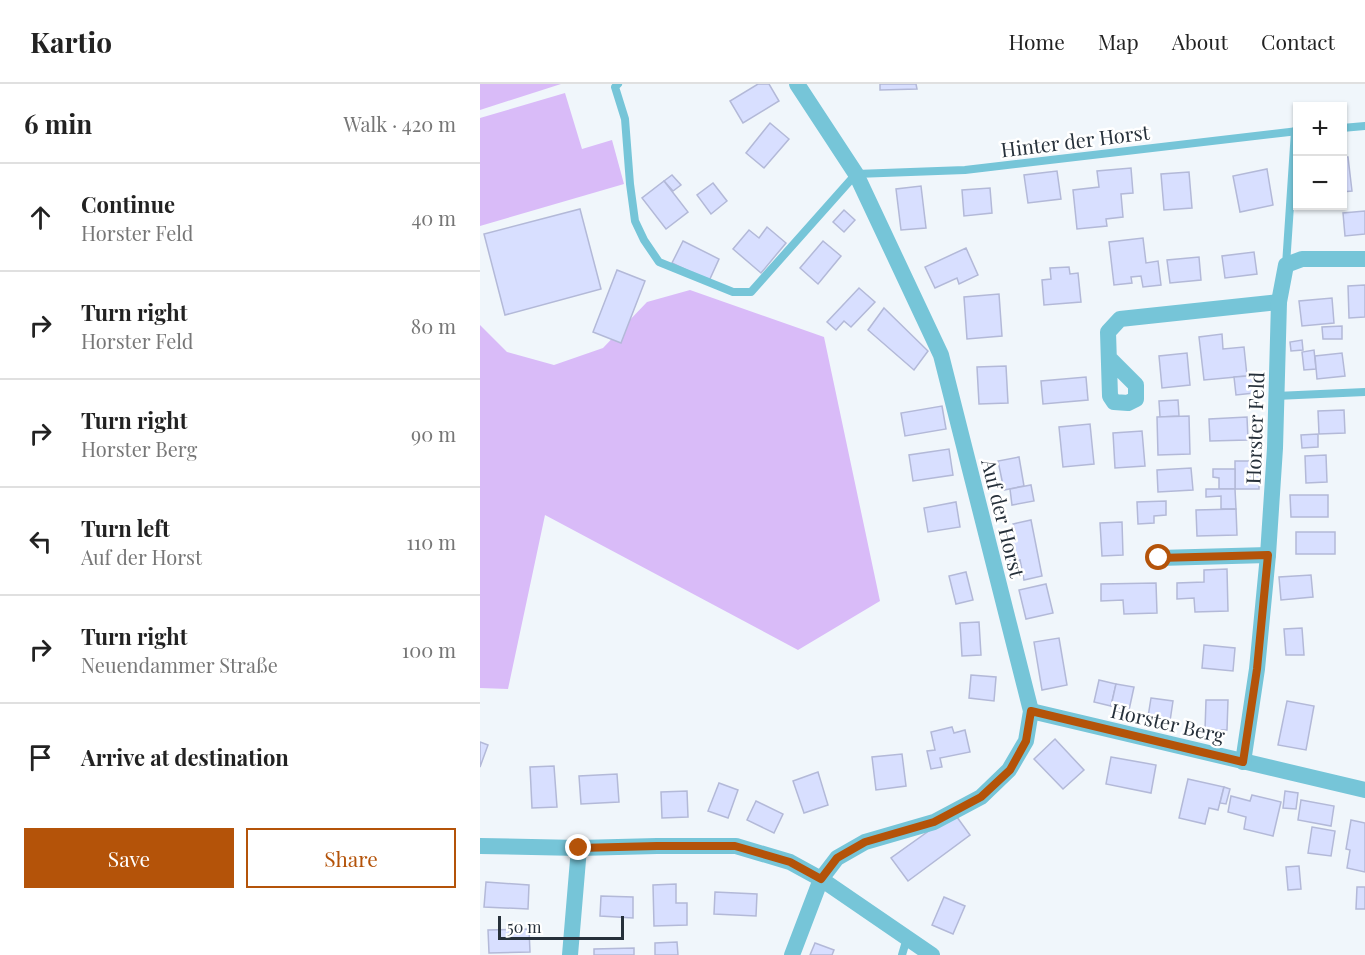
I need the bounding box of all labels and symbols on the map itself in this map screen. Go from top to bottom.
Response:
street label: Hinter der Horst [999,117,1152,163]
street label: Horster Feld [1239,371,1269,485]
street label: Auf der Horst [976,455,1032,581]
route start [1145,544,1171,570]
street label: Horster Berg [1108,696,1228,748]
route end [565,834,591,860]
scale bar [498,913,624,940]

